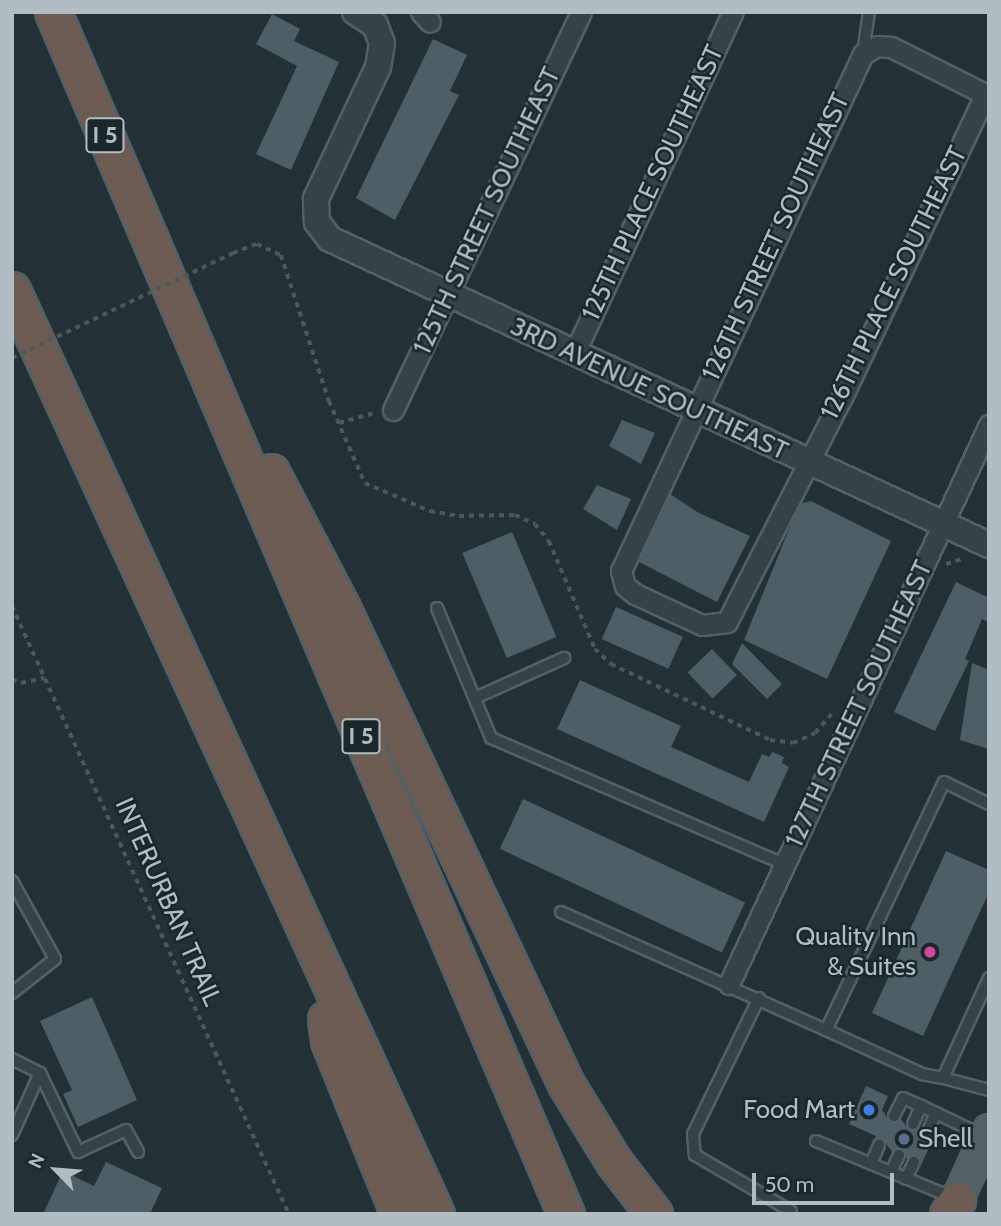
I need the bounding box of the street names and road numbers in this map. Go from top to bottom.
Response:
street label: 125TH PLACE SOUTHEAST [576,41,730,325]
street label: 125TH STREET SOUTHEAST [407,62,567,360]
street label: 126TH STREET SOUTHEAST [696,88,856,386]
road number: I 5 [84,114,126,155]
street label: 126TH PLACE SOUTHEAST [814,141,974,425]
street label: 3RD AVENUE SOUTHEAST [505,311,793,467]
street label: 127TH STREET SOUTHEAST [779,556,939,852]
road number: I 5 [340,716,382,756]
street label: INTERURBAN TRAIL [108,793,228,1011]

